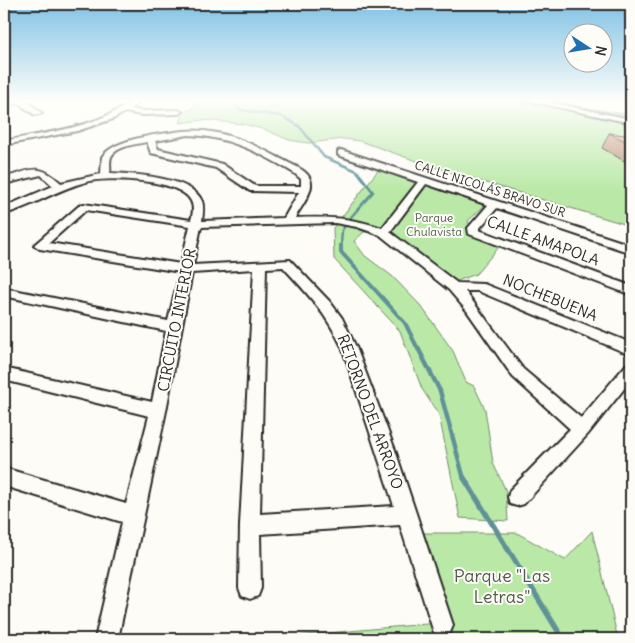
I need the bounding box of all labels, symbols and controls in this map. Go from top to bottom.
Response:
north arrow [562,22,612,72]
text: N [591,44,611,57]
street label: CALLE NICOLÁS BRAVO SUR [413,157,568,220]
park label: Parque Chulavista [406,210,462,239]
street label: CALLE AMAPOLA [484,211,602,270]
street label: CIRCUITO INTERIOR [153,246,200,393]
street label: NOCHEBUENA [500,270,601,325]
street label: RETORNO DEL ARROYO [334,332,407,492]
park label: Parque "Las Letras" [454,564,550,608]

